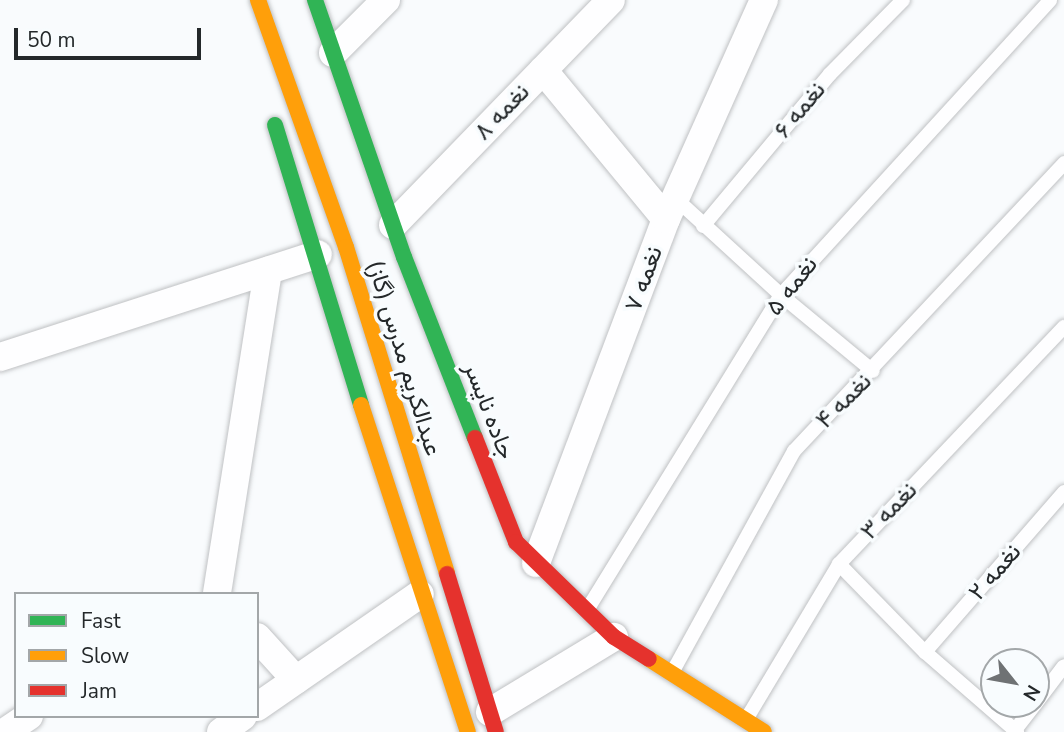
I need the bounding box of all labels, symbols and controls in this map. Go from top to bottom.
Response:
scale bar [18,14,205,58]
text: 50 m [27,26,76,54]
street label: نغمه ۶ [768,76,832,144]
street label: نغمه ۸ [468,78,536,146]
street label: نغمه ۷ [619,243,669,315]
street label: نغمه ۵ [760,251,824,321]
street label: عبدالکریم مدرس (گاز) [361,257,447,459]
street label: جاده نایسر [457,359,521,463]
street label: نغمه ۴ [810,367,878,435]
street label: نغمه ۳ [855,476,923,546]
street label: نغمه ۲ [963,538,1027,606]
legend [14,592,259,718]
text: Fast [81,607,121,635]
text: Slow [81,642,129,670]
north arrow [980,648,1050,718]
text: Jam [81,677,117,705]
text: N [1016,680,1046,706]

